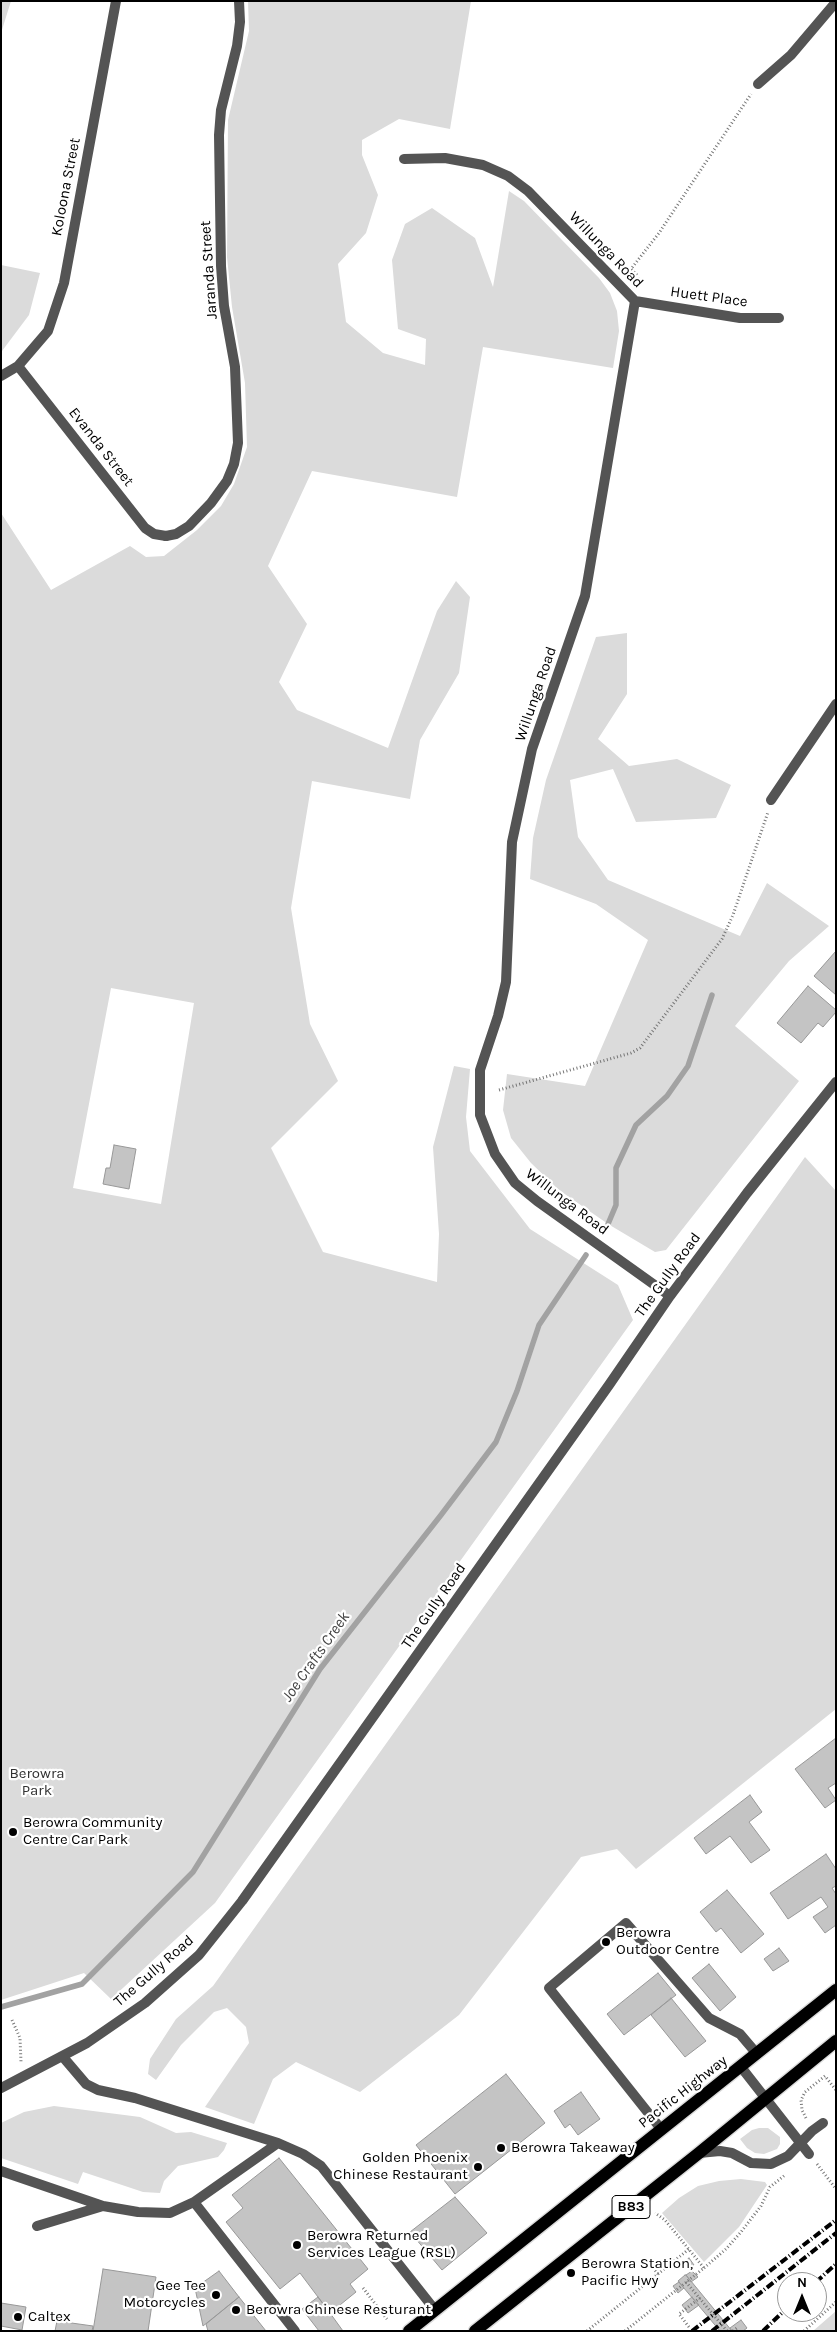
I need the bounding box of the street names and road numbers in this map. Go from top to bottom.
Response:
street label: Koloona Street [48,136,84,238]
street label: Willunga Road [565,208,647,292]
street label: Jaranda Street [197,220,221,320]
street label: Huett Place [669,283,749,311]
street label: Evanda Street [65,404,137,490]
street label: Willunga Road [511,644,561,744]
street label: Willunga Road [522,1165,612,1239]
street label: The Gully Road [631,1229,705,1321]
street label: The Gully Road [398,1560,470,1652]
street label: The Gully Road [110,1931,198,2011]
street label: Pacific Highway [635,2052,731,2132]
road number: B83 [612,2196,650,2218]

